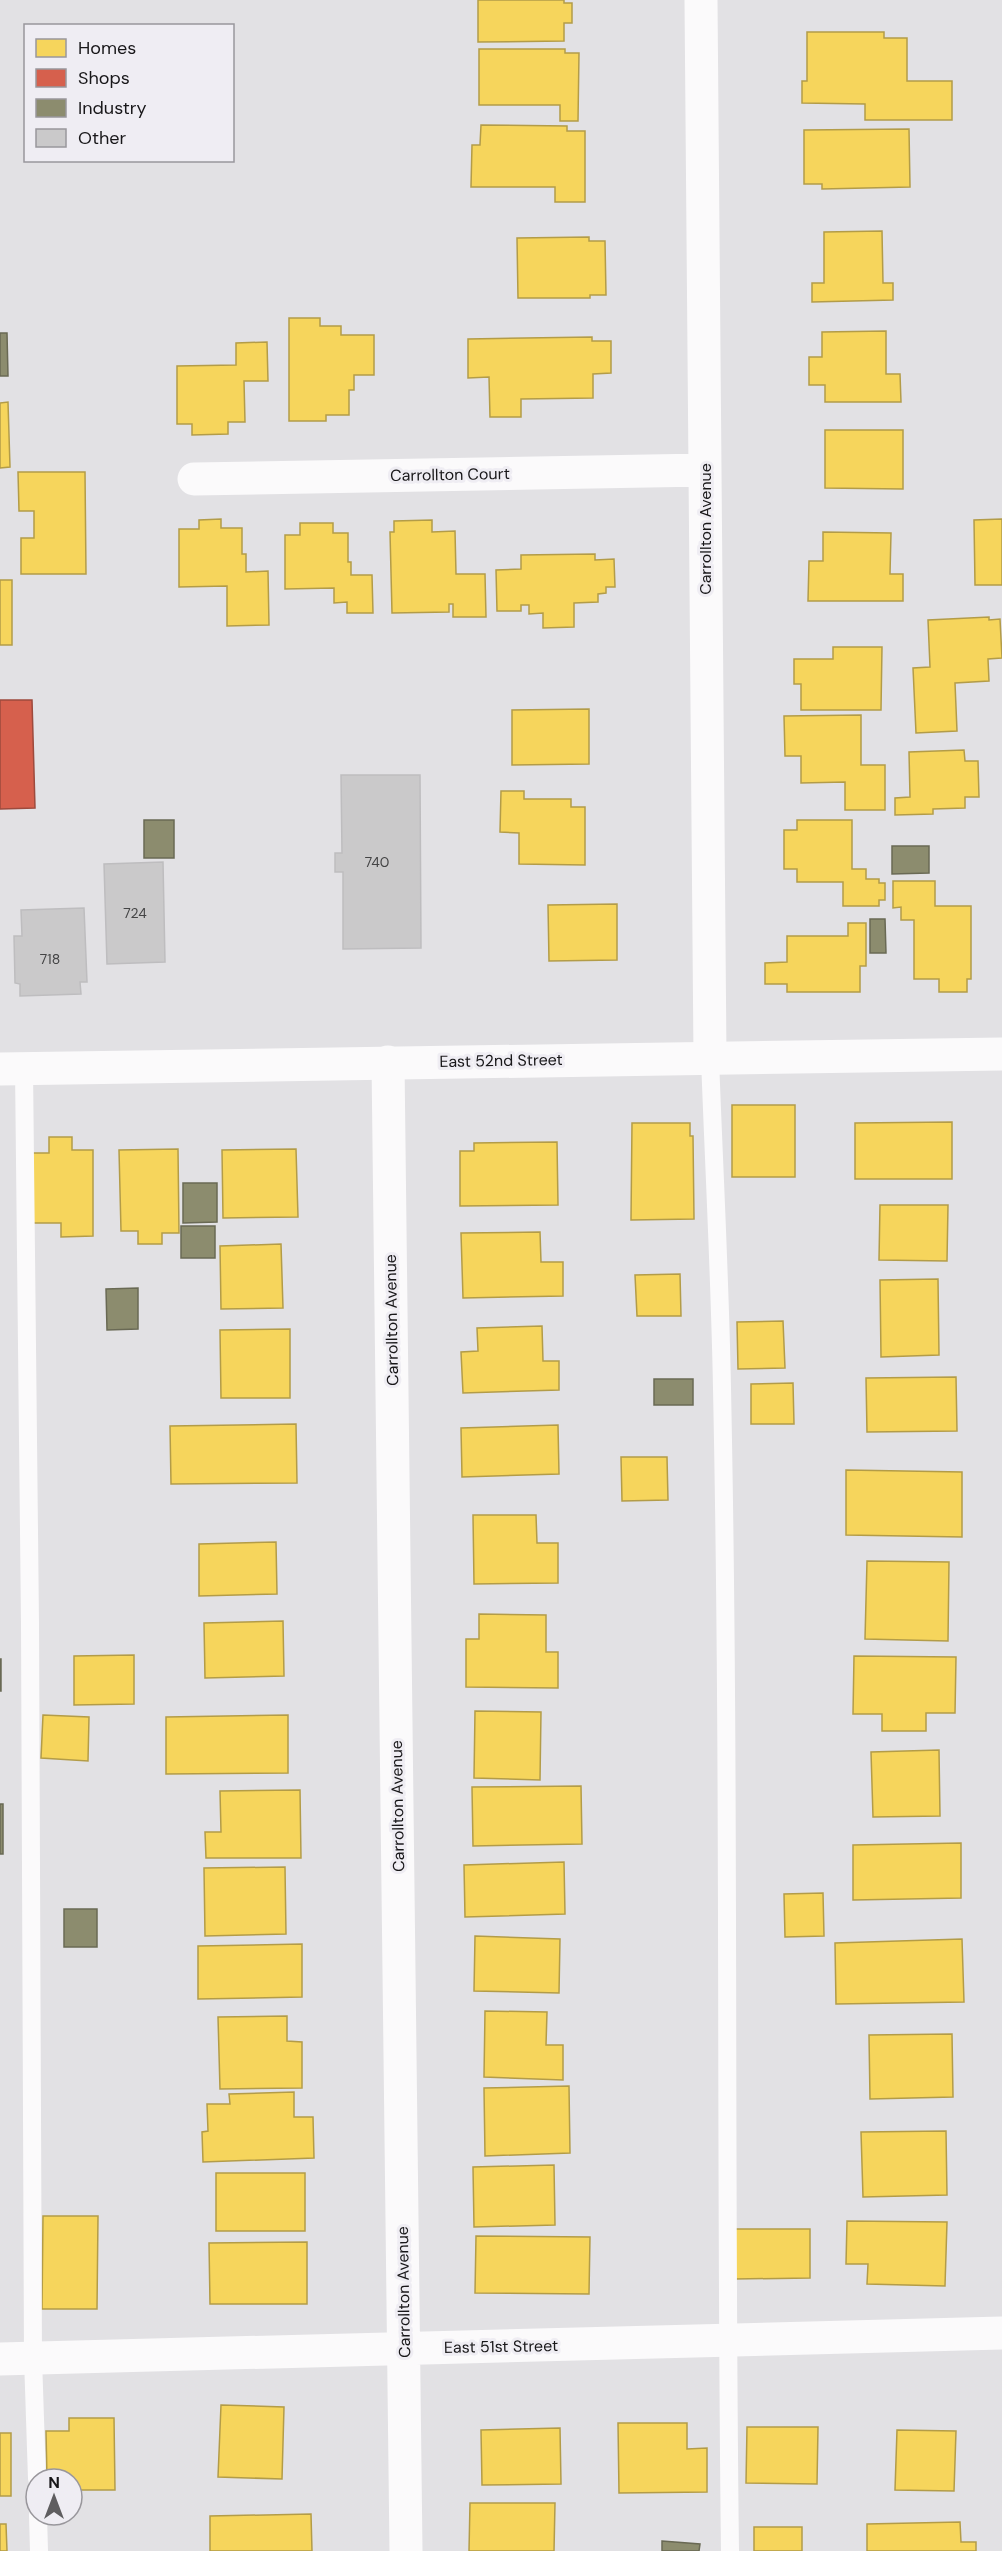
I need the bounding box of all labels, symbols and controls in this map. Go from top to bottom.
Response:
legend [24,24,234,162]
text: Homes [78,36,136,60]
text: Shops [78,66,130,90]
text: Industry [78,96,147,120]
text: Other [78,126,127,150]
street label: Carrollton Court [390,463,510,486]
street label: Carrollton Avenue [695,463,716,595]
house number: 740 [365,853,389,871]
house number: 724 [123,904,147,922]
house number: 718 [40,950,60,968]
street label: East 52nd Street [439,1049,563,1072]
street label: Carrollton Avenue [380,1254,403,1386]
street label: Carrollton Avenue [386,1740,409,1872]
street label: Carrollton Avenue [392,2226,415,2358]
street label: East 51st Street [444,2335,558,2358]
north arrow [24,2467,84,2527]
text: N [48,2472,60,2493]

